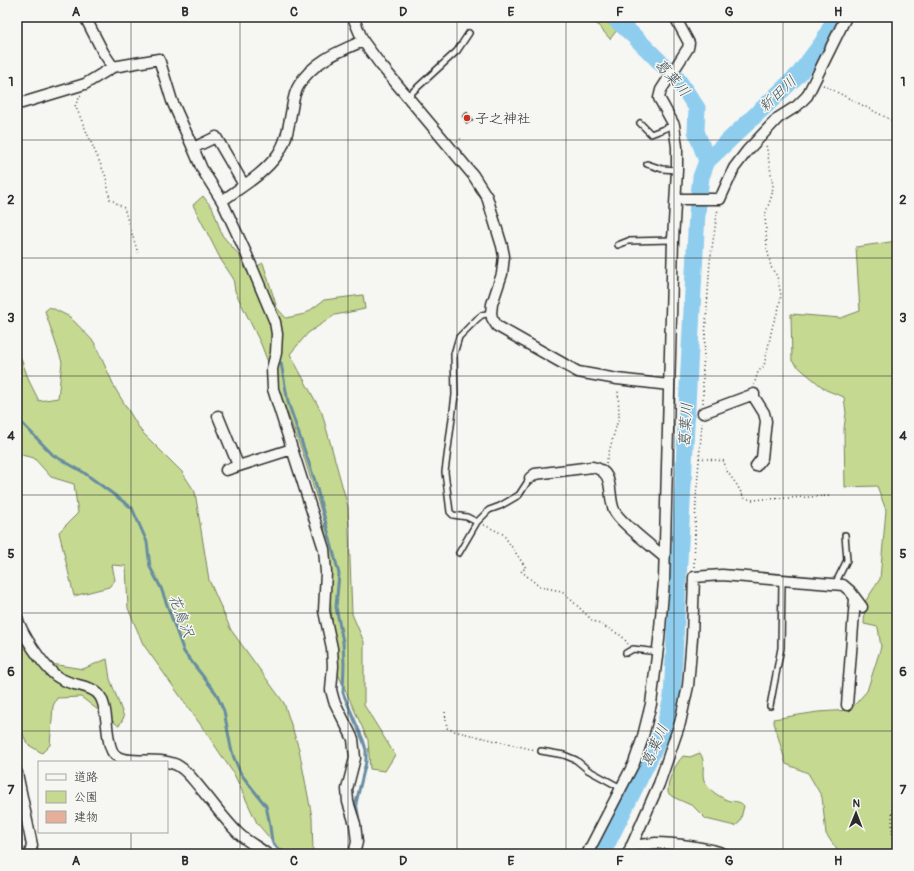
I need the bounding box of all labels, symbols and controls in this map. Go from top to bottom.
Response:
text: A [72,4,81,20]
text: B [181,4,189,20]
text: C [290,4,298,20]
text: D [399,4,407,20]
text: E [508,4,515,20]
text: F [616,4,624,20]
text: G [725,4,734,20]
text: H [834,4,842,20]
water label: 葛葉川 [650,55,694,101]
water label: 新田川 [755,72,801,116]
text: 1 [8,74,14,90]
text: 1 [900,74,906,90]
place label: 子之神社 [475,110,531,127]
marker: 子之神社 [462,113,472,123]
text: 2 [7,192,15,208]
text: 2 [899,192,907,208]
text: 3 [7,310,15,326]
text: 3 [899,310,907,326]
water label: 葛葉川 [675,402,697,448]
text: 4 [7,428,15,444]
text: 4 [899,428,907,444]
text: 5 [7,546,15,562]
text: 5 [899,546,907,562]
water label: 花鳥沢 [164,592,198,641]
text: 6 [7,664,15,680]
text: 6 [899,664,907,680]
water label: 葛葉川 [637,722,673,770]
legend [38,761,168,833]
text: 道路 [74,770,98,785]
text: 7 [8,782,15,798]
text: 7 [900,782,907,798]
text: 公園 [74,790,98,805]
north arrow [836,793,876,833]
text: N [852,797,861,810]
text: 建物 [74,810,98,825]
text: A [72,853,81,869]
text: B [181,853,189,869]
text: C [290,853,298,869]
text: D [399,853,407,869]
text: E [508,853,515,869]
text: F [616,853,624,869]
text: G [725,853,734,869]
text: H [834,853,842,869]

